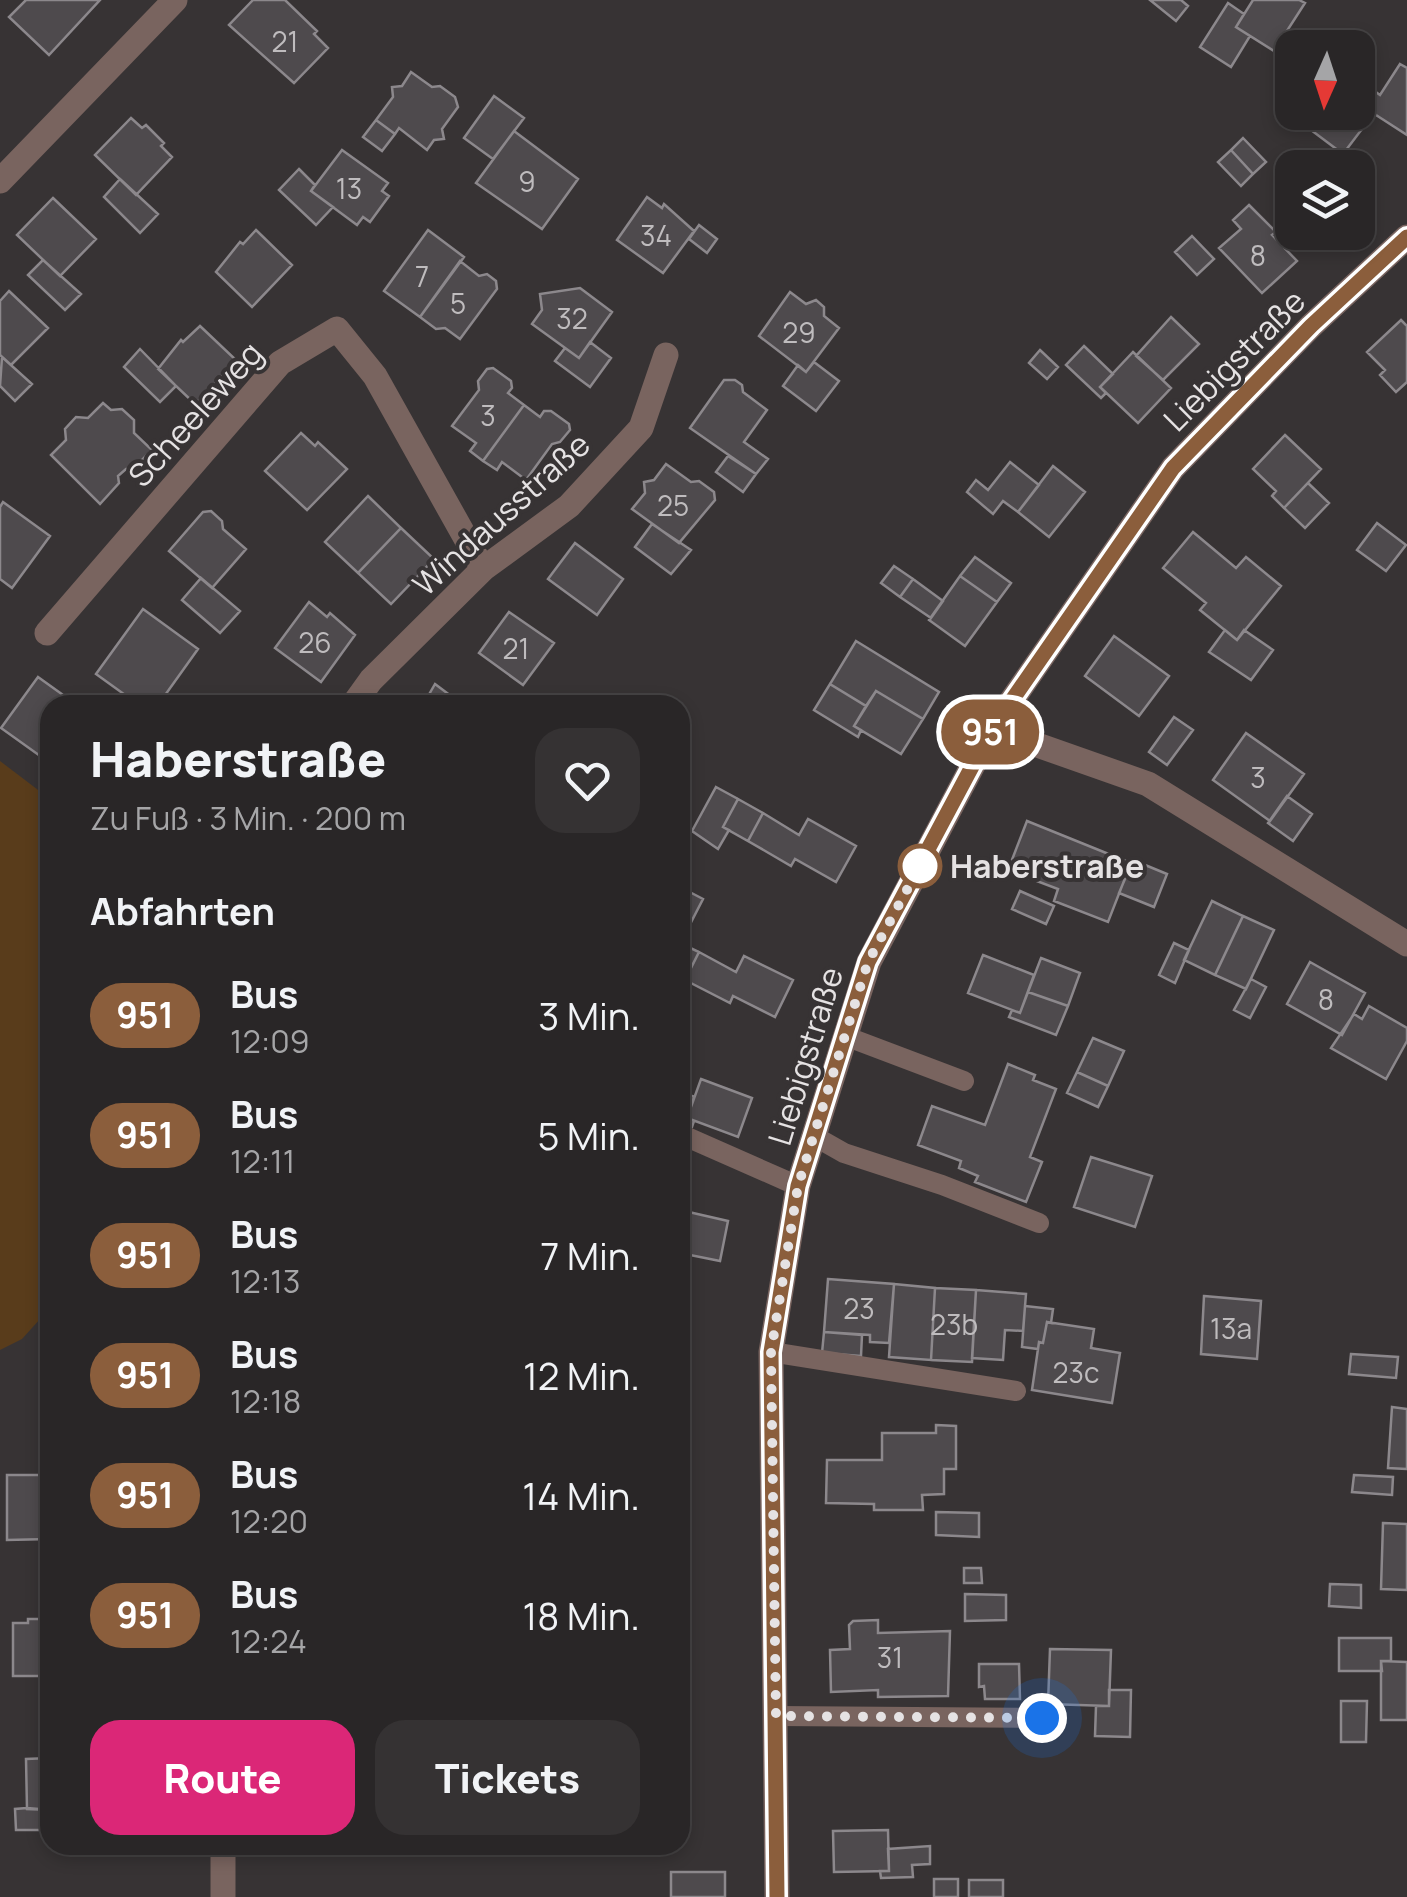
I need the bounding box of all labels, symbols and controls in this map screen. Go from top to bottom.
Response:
house number: 21 [272,22,298,60]
north arrow [1275,30,1375,130]
map controls [1275,30,1375,250]
button: layers [1275,150,1375,250]
house number: 9 [518,162,536,200]
house number: 13 [336,169,362,207]
house number: 34 [640,216,672,254]
house number: 8 [1250,236,1266,274]
house number: 7 [415,257,429,295]
street label: Liebigstraße [1153,279,1315,441]
house number: 5 [450,284,466,322]
house number: 32 [556,299,588,337]
house number: 29 [782,313,816,351]
street label: Scheeleweg [118,332,272,496]
house number: 3 [480,396,496,434]
street label: Windausstraße [403,423,599,605]
house number: 25 [657,486,689,524]
house number: 26 [298,623,332,661]
house number: 21 [503,629,529,667]
line badge: 951 [932,700,1048,764]
text: 951 [961,708,1019,756]
text: Haberstraße [90,726,386,791]
button: heart [535,728,640,833]
house number: 3 [1250,758,1266,796]
text: Zu Fuß · 3 Min. · 200 m [90,796,406,840]
place label: Haberstraße [950,844,1144,888]
marker: Haberstraße [899,845,941,887]
text: Abfahrten [90,884,275,936]
street label: Liebigstraße [757,962,853,1150]
text: Bus [230,967,298,1019]
house number: 8 [1318,980,1334,1018]
text: 3 Min. [538,989,640,1041]
text: 951 [116,991,174,1039]
text: 12:09 [230,1019,310,1063]
text: Bus [230,1087,298,1139]
text: 5 Min. [537,1109,640,1161]
text: 951 [116,1111,174,1159]
text: 12:11 [230,1139,295,1183]
text: Bus [230,1207,298,1259]
text: 7 Min. [540,1229,640,1281]
text: 951 [116,1231,174,1279]
text: 12:13 [230,1259,300,1303]
house number: 23 [843,1289,875,1327]
house number: 23b [930,1305,978,1343]
house number: 13a [1210,1309,1252,1347]
text: Bus [230,1327,298,1379]
text: 12 Min. [523,1349,640,1401]
text: 951 [116,1351,174,1399]
house number: 23c [1053,1353,1099,1391]
text: 12:18 [230,1379,301,1423]
text: Bus [230,1447,298,1499]
text: 14 Min. [522,1469,640,1521]
text: 951 [116,1471,174,1519]
text: 12:20 [230,1499,308,1543]
text: Bus [230,1567,298,1619]
text: 18 Min. [523,1589,640,1641]
text: 951 [116,1591,174,1639]
text: 12:24 [230,1619,307,1663]
house number: 31 [877,1638,903,1676]
your location [1017,1693,1067,1743]
button: Route [90,1720,355,1835]
button: Tickets [375,1720,640,1835]

